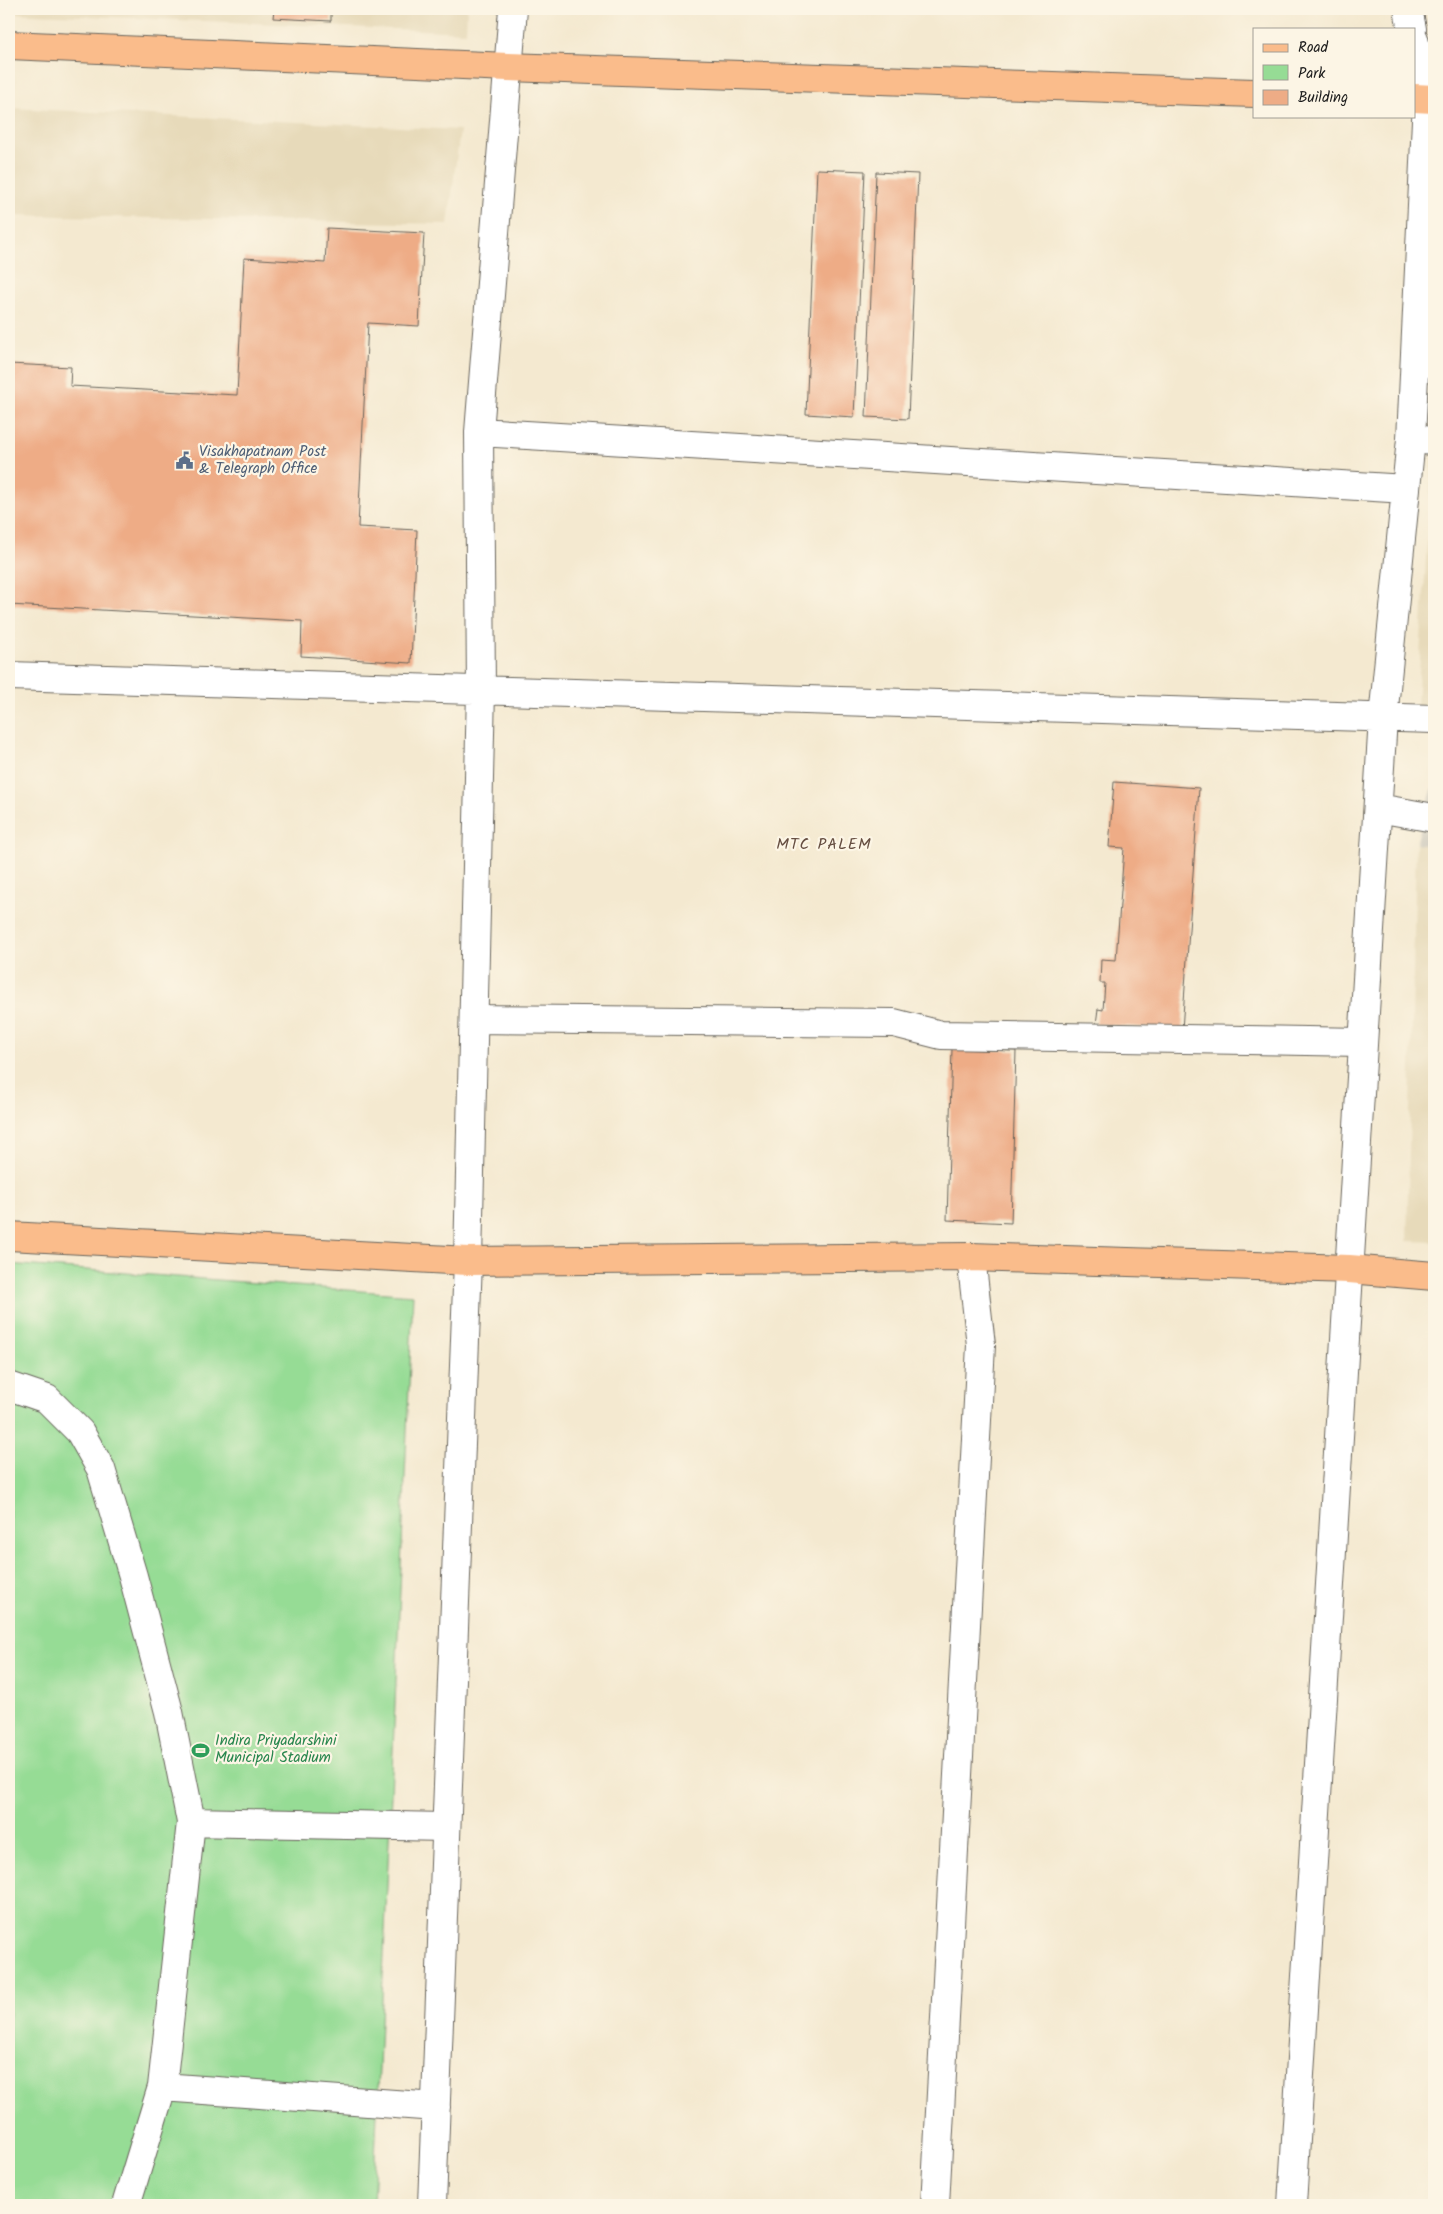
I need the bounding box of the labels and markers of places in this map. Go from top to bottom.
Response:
place label: Visakhapatnam Post & Telegraph Office [199,440,326,481]
public building icon: Visakhapatnam Post & Telegraph Office [175,451,195,471]
place label: Indira Priyadarshini Municipal Stadium [215,1729,338,1770]
sports icon: Indira Priyadarshini Municipal Stadium [191,1740,211,1760]

